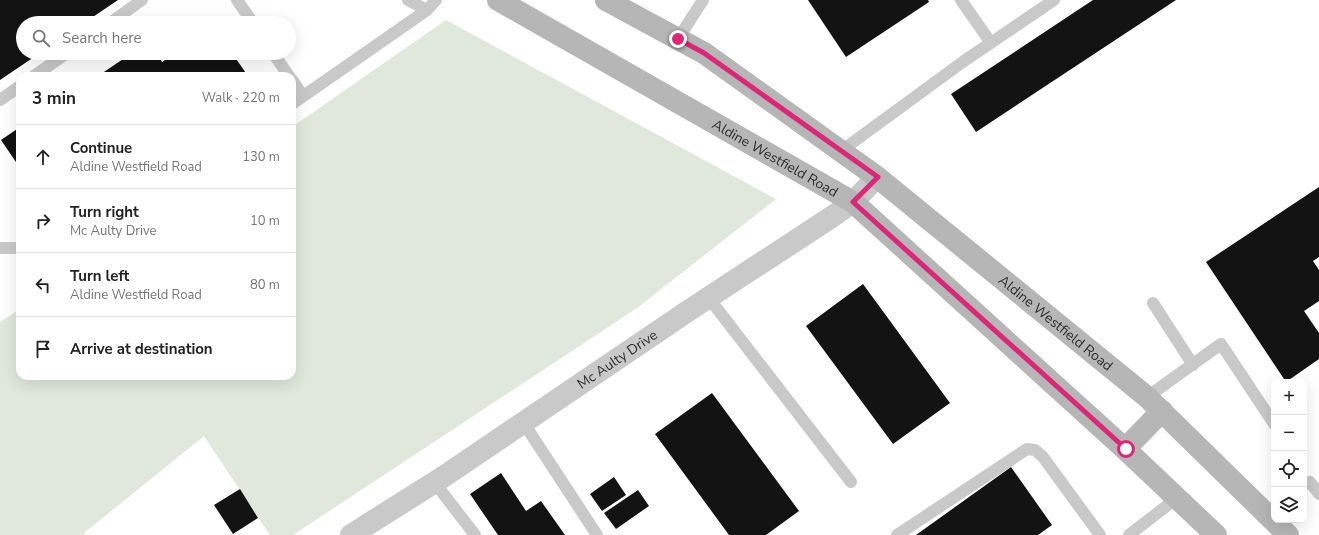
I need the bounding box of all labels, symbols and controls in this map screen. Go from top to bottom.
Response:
search box [16,16,296,60]
icon: search [30,27,52,49]
text: Search here [62,28,142,48]
route end [669,30,687,48]
text: 3 min [32,87,76,110]
text: Walk · 220 m [202,89,280,107]
street label: Aldine Westfield Road [709,115,841,202]
text: Continue [70,138,132,158]
icon: ahead [32,146,54,168]
text: 130 m [242,148,280,166]
text: Aldine Westfield Road [70,158,202,176]
text: Turn right [70,202,139,222]
icon: right [32,210,54,232]
text: 10 m [250,212,280,230]
text: Mc Aulty Drive [70,222,156,240]
text: Turn left [70,266,129,286]
street label: Aldine Westfield Road [994,271,1117,375]
icon: left [32,274,54,296]
text: 80 m [250,276,280,294]
text: Aldine Westfield Road [70,286,202,304]
street label: Mc Aulty Drive [573,325,661,393]
icon: arrive [32,338,54,360]
text: Arrive at destination [70,339,213,359]
map controls [1271,379,1307,523]
button: + [1271,379,1307,415]
button: − [1271,415,1307,451]
route start [1117,440,1135,458]
button: locate [1271,451,1307,487]
button: layers [1271,487,1307,523]

